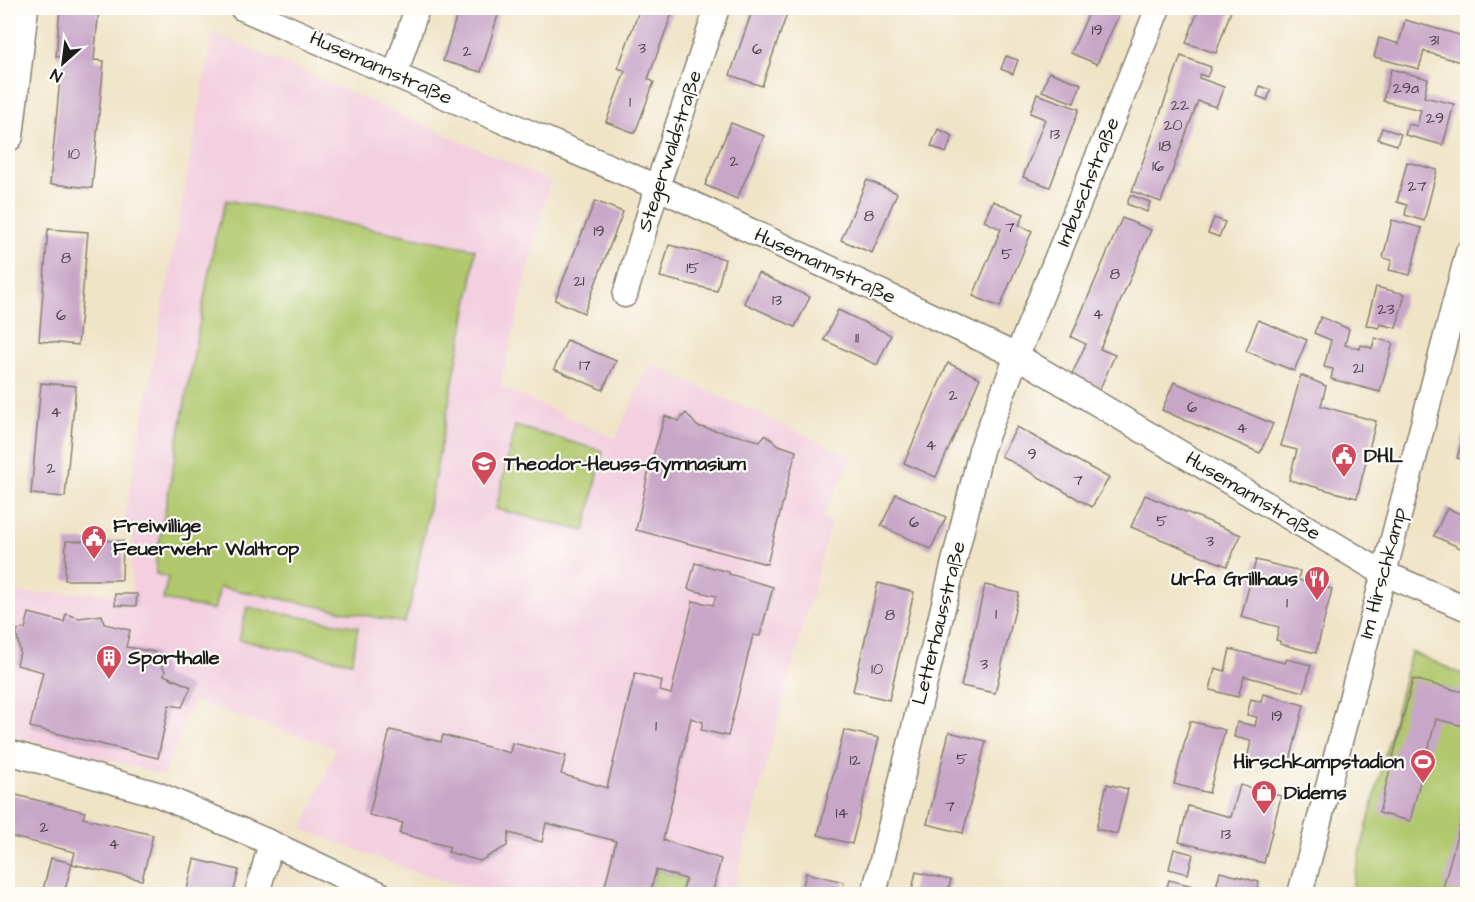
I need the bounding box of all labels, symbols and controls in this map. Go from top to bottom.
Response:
house number: 19 [1091,19,1103,41]
street label: Husemannstraße [305,24,457,112]
house number: 31 [1429,29,1439,51]
north arrow [33,33,93,93]
house number: 3 [638,37,646,59]
house number: 6 [752,38,762,60]
house number: 2 [462,40,472,62]
text: N [47,63,66,87]
street label: Stegerwaldstraße [631,67,710,236]
house number: 29a [1393,77,1419,99]
house number: 1 [629,91,631,113]
house number: 22 [1171,94,1189,116]
house number: 29 [1426,107,1444,129]
street label: Imbuschstraße [1049,113,1127,251]
house number: 20 [1163,114,1183,136]
house number: 13 [1050,123,1060,145]
house number: 18 [1159,135,1171,157]
house number: 10 [68,143,80,165]
house number: 2 [729,150,739,172]
house number: 16 [1152,155,1164,177]
house number: 27 [1408,175,1427,197]
house number: 8 [864,205,874,227]
house number: 7 [1005,216,1015,238]
house number: 19 [593,220,605,242]
street label: Husemannstraße [750,221,901,311]
house number: 5 [1001,243,1013,265]
house number: 8 [61,247,71,269]
house number: 15 [686,257,700,279]
house number: 8 [1110,263,1120,285]
house number: 21 [573,270,585,292]
house number: 13 [772,289,782,311]
house number: 23 [1377,298,1395,320]
house number: 4 [1093,303,1104,325]
house number: 6 [56,304,66,326]
house number: 11 [855,327,859,349]
house number: 17 [579,354,591,376]
house number: 21 [1352,357,1364,379]
house number: 2 [948,384,958,406]
house number: 6 [1187,396,1197,418]
house number: 4 [51,401,62,423]
house number: 4 [1237,417,1248,439]
house number: 4 [926,434,937,456]
public building icon: DHL [1329,441,1359,479]
place label: DHL [1364,442,1403,470]
house number: 9 [1027,443,1037,465]
street label: Husemannstraße [1180,445,1326,548]
school or university icon: Theodor-Heuss-Gymnasium [469,449,499,487]
place label: Theodor-Heuss-Gymnasium [503,450,746,479]
house number: 2 [46,457,56,479]
house number: 7 [1073,469,1083,491]
street label: Im Hirschkamp [1352,504,1414,642]
house number: 5 [1156,510,1168,532]
house number: 6 [909,511,919,533]
place label: Freiwillige Feuerwehr Waltrop [113,512,300,563]
public building icon: Freiwillige Feuerwehr Waltrop [79,523,109,561]
house number: 3 [1206,530,1214,552]
street label: Letterhausstraße [905,538,973,708]
restaurant icon: Urfa Grillhaus [1302,564,1332,602]
place label: Urfa Grillhaus [1171,565,1298,593]
house number: 1 [1286,592,1288,614]
house number: 1 [995,603,997,625]
house number: 8 [885,604,895,626]
building icon: Sporthalle [94,643,124,681]
place label: Sporthalle [127,644,220,672]
house number: 3 [980,653,988,675]
house number: 10 [871,658,883,680]
house number: 19 [1271,705,1283,727]
house number: 1 [655,715,657,737]
sports icon: Hirschkampstadion [1408,747,1438,785]
house number: 5 [956,748,968,770]
place label: Hirschkampstadion [1233,748,1404,776]
house number: 12 [849,749,861,771]
shop icon: Didems [1249,778,1279,816]
place label: Didems [1284,779,1347,807]
house number: 7 [945,795,955,817]
house number: 14 [836,802,849,824]
house number: 2 [39,816,49,838]
house number: 13 [1221,823,1231,845]
house number: 4 [109,833,120,855]

